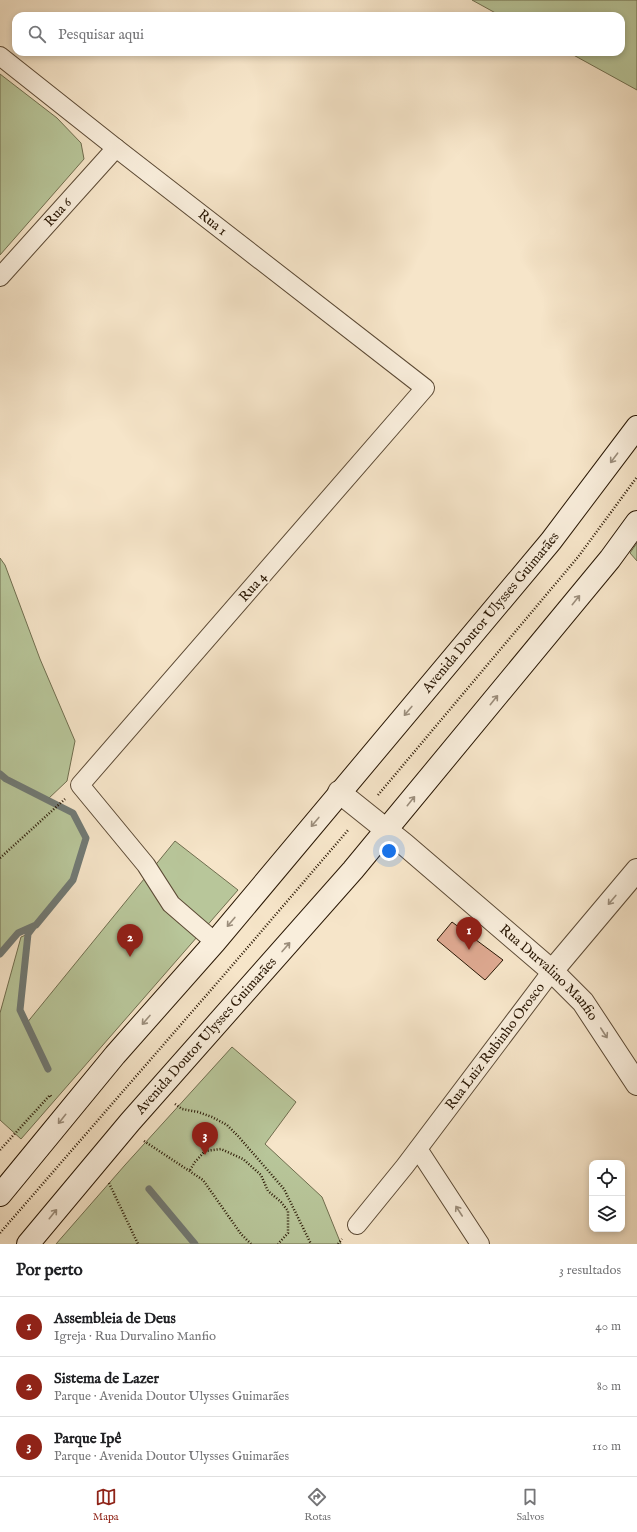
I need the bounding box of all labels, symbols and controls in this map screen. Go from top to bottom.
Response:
search box [12,12,625,56]
icon: search [26,23,48,45]
text: Pesquisar aqui [58,25,144,44]
street label: Rua 6 [40,193,77,231]
street label: Rua 1 [194,206,231,240]
one-way arrow [609,452,618,463]
street label: Avenida Doutor Ulysses Guimarães [418,528,564,697]
street label: Rua 4 [235,568,271,606]
one-way arrow [572,594,581,605]
one-way arrow [489,695,498,706]
one-way arrow [404,706,413,716]
one-way arrow [407,795,415,806]
one-way arrow [310,817,319,827]
your location [379,841,399,861]
one-way arrow [607,894,616,905]
one-way arrow [227,917,236,927]
pin: 1 [456,917,482,950]
street label: Rua Durvalino Manfio [495,921,602,1024]
pin: 2 [117,924,143,957]
one-way arrow [281,942,290,952]
street label: Avenida Doutor Ulysses Guimarães [131,953,281,1119]
street label: Rua Luiz Rubinho Orosco [441,979,549,1114]
one-way arrow [141,1015,150,1025]
one-way arrow [600,1027,608,1039]
one-way arrow [57,1114,66,1125]
pin: 3 [192,1122,218,1155]
map controls [589,1160,625,1232]
button: locate [589,1160,625,1196]
button: layers [589,1196,625,1232]
one-way arrow [455,1206,463,1217]
one-way arrow [49,1208,58,1219]
text: Por perto [16,1260,83,1281]
text: 3 resultados [559,1262,621,1279]
text: Assembleia de Deus [54,1309,176,1328]
text: 1 [27,1318,31,1335]
text: 40 m [595,1318,621,1335]
text: Igreja · Rua Durvalino Manfio [54,1328,216,1345]
text: Sistema de Lazer [54,1369,159,1388]
text: 2 [26,1378,32,1395]
text: 80 m [597,1378,621,1395]
text: Parque · Avenida Doutor Ulysses Guimarães [54,1388,289,1405]
text: Parque Ipê [54,1429,121,1448]
text: 3 [27,1438,31,1455]
text: 110 m [592,1438,621,1455]
text: Parque · Avenida Doutor Ulysses Guimarães [54,1448,289,1465]
tab: Mapa [93,1486,119,1524]
tab: Rotas [304,1486,331,1524]
tab: Salvos [516,1486,544,1524]

